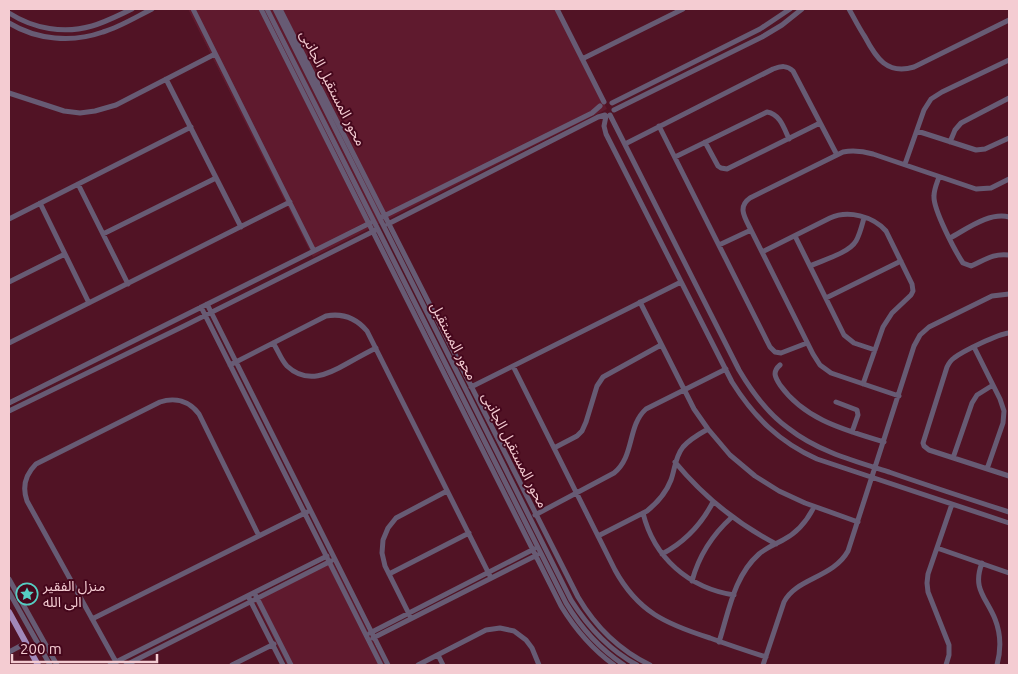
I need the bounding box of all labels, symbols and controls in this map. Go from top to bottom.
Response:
street label: محور المستقبل الجانبى [296,28,369,149]
street label: محور المستقبل [427,299,481,383]
street label: محور المستقبل الجانبى [478,390,551,511]
place label: منزل الفقير الى الله [42,578,105,611]
place icon: منزل الفقير الى الله [15,582,39,606]
scale bar [12,632,158,664]
text: 200 m [20,640,62,657]

